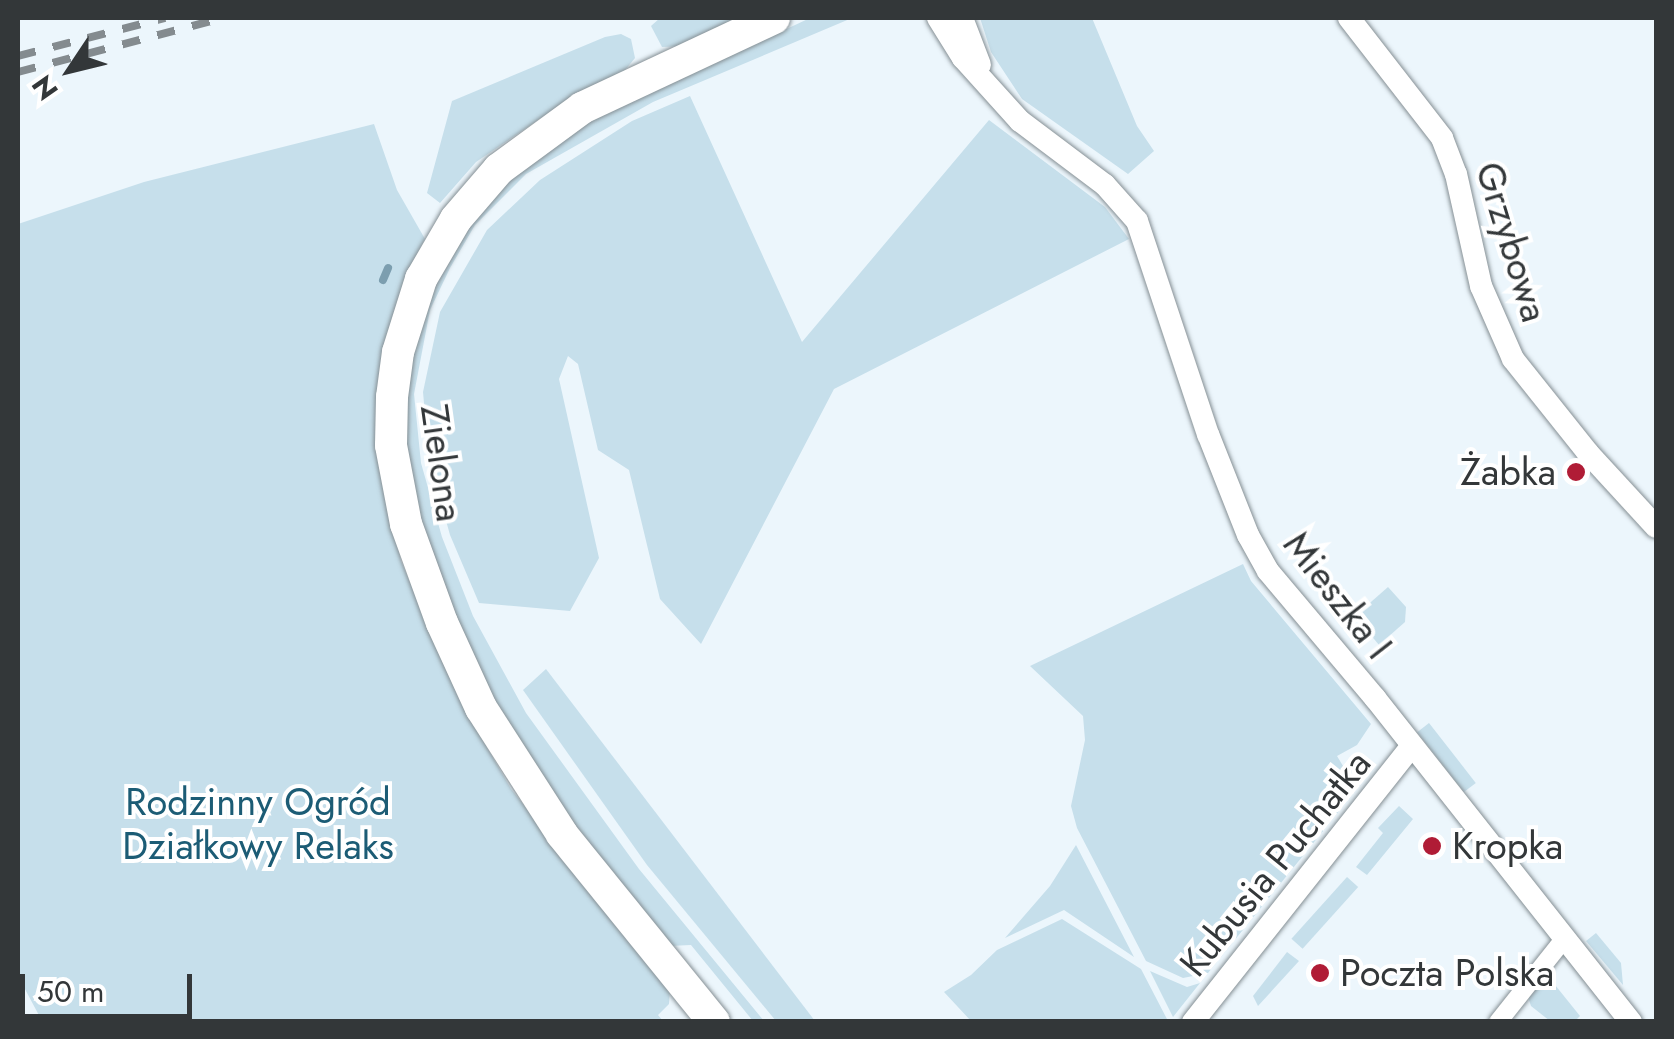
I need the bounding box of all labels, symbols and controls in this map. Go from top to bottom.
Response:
north arrow [20,20,120,120]
text: N [22,67,68,108]
street label: Grzybowa [1466,157,1558,327]
street label: Zielona [411,401,473,525]
place label: Żabka [1460,449,1556,495]
marker: Żabka [1565,461,1587,483]
street label: Mieszka I [1274,522,1402,668]
street label: Kubusia Puchatka [1170,741,1380,985]
park label: Rodzinny Ogród Działkowy Relaks [122,779,394,868]
place label: Kropka [1452,823,1563,869]
marker: Kropka [1421,835,1443,857]
place label: Poczta Polska [1340,950,1554,996]
scale bar [25,954,198,1016]
marker: Poczta Polska [1309,962,1331,984]
text: 50 m [37,970,104,1013]

